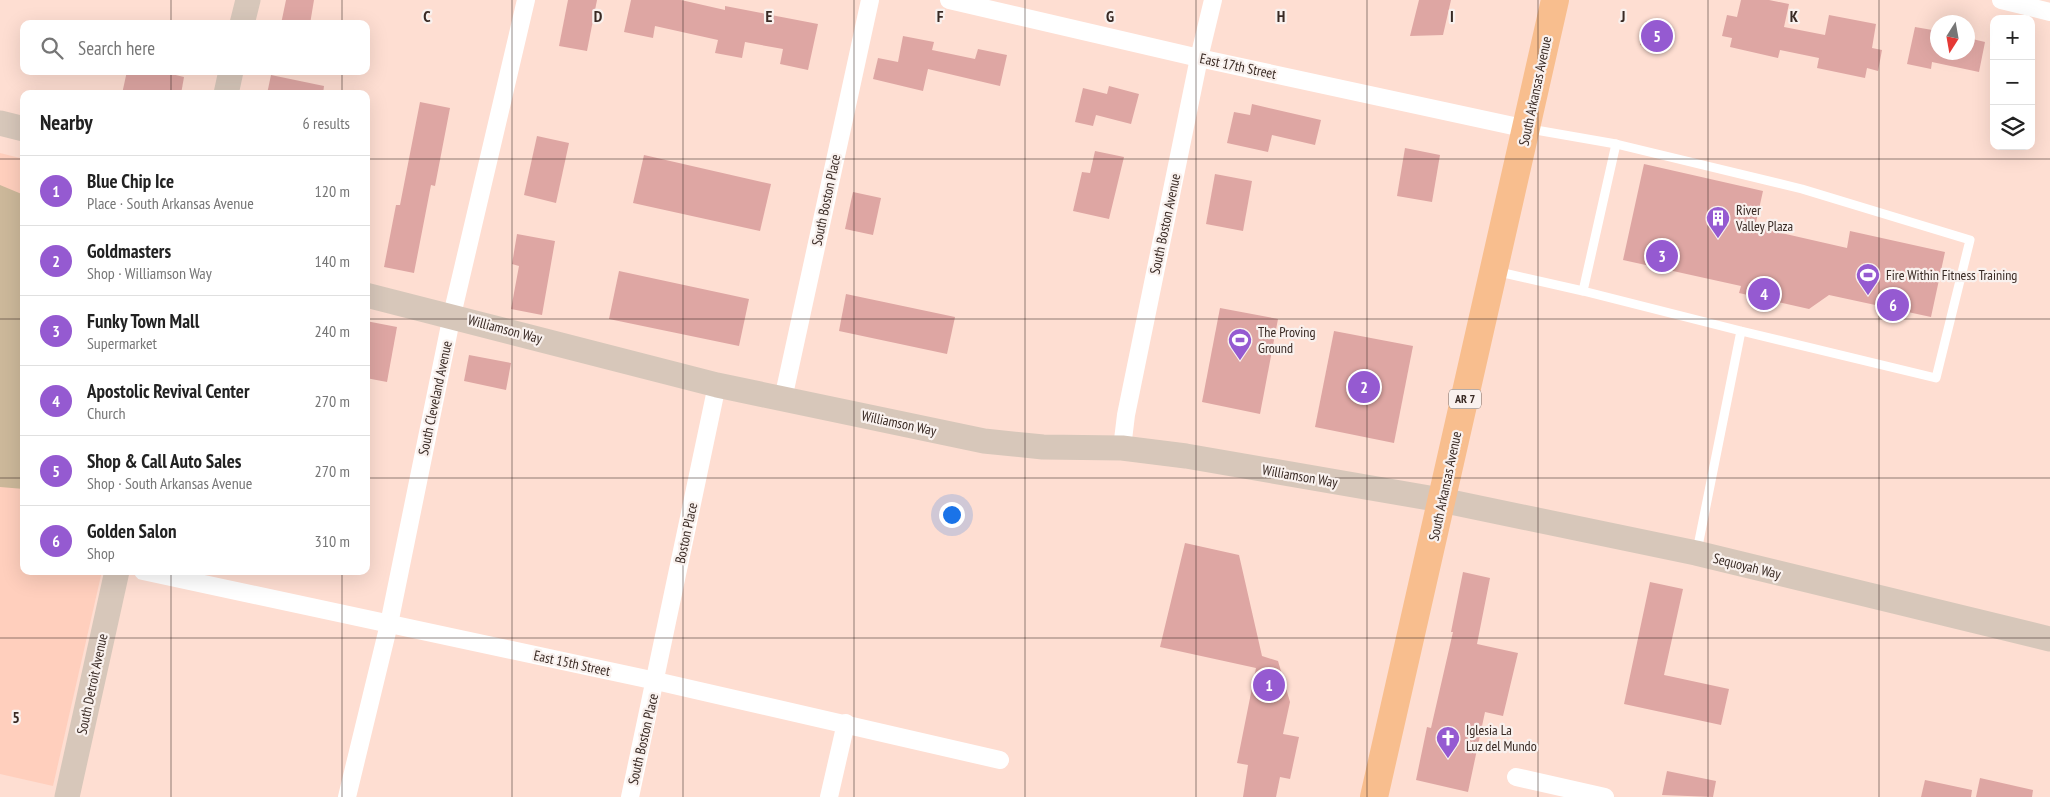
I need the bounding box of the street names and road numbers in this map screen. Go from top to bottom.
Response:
street label: South Arkansas Avenue [1515,34,1555,147]
street label: East 17th Street [1198,49,1278,83]
street label: South Boston Place [808,152,845,247]
street label: South Boston Avenue [1146,172,1184,276]
street label: Williamson Way [466,310,545,348]
street label: South Cleveland Avenue [414,339,456,457]
road number: AR 7 [1449,389,1481,408]
street label: Williamson Way [860,406,939,440]
street label: South Arkansas Avenue [1425,429,1465,542]
street label: Williamson Way [1261,461,1340,492]
street label: Boston Place [671,501,701,565]
street label: Sequoyah Way [1711,549,1783,583]
street label: South Detroit Avenue [73,632,112,736]
street label: East 15th Street [532,646,612,680]
street label: South Boston Place [624,691,662,786]

